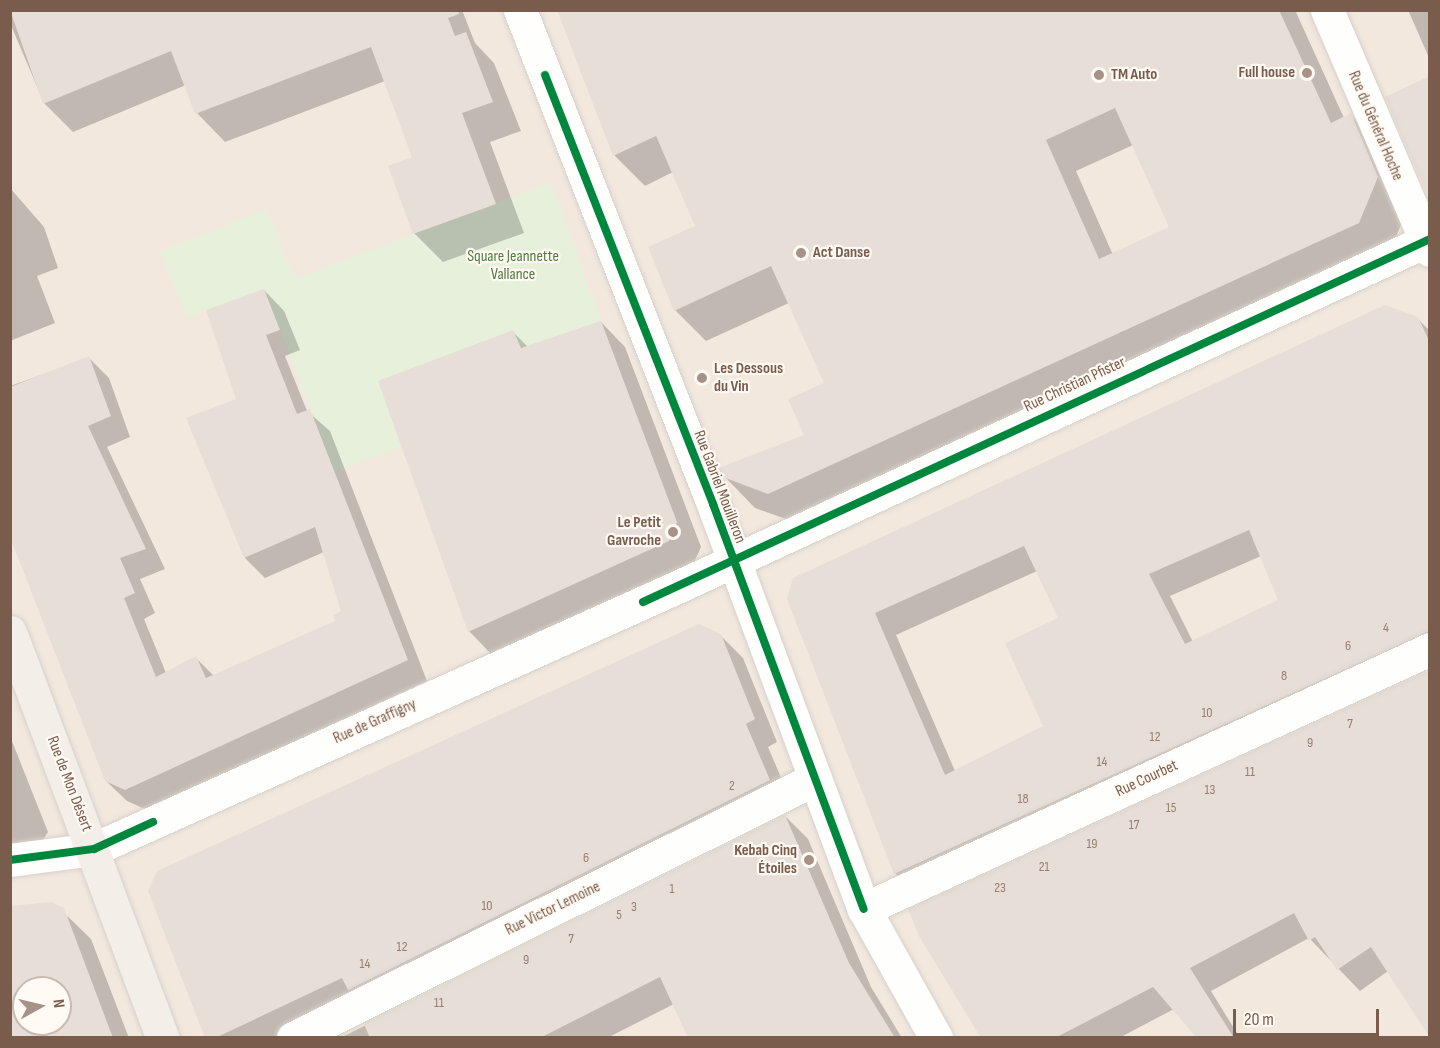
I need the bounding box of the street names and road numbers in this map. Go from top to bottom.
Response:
street label: Rue du Général Hoche [1343,68,1407,184]
street label: Rue Christian Pfister [1021,353,1129,417]
street label: Rue Gabriel Mouilleron [689,428,749,546]
street label: Rue de Graffigny [331,695,419,749]
street label: Rue de Mon Désert [42,734,96,834]
street label: Rue Courbet [1113,756,1181,802]
street label: Rue Victor Lemoine [502,878,604,940]

